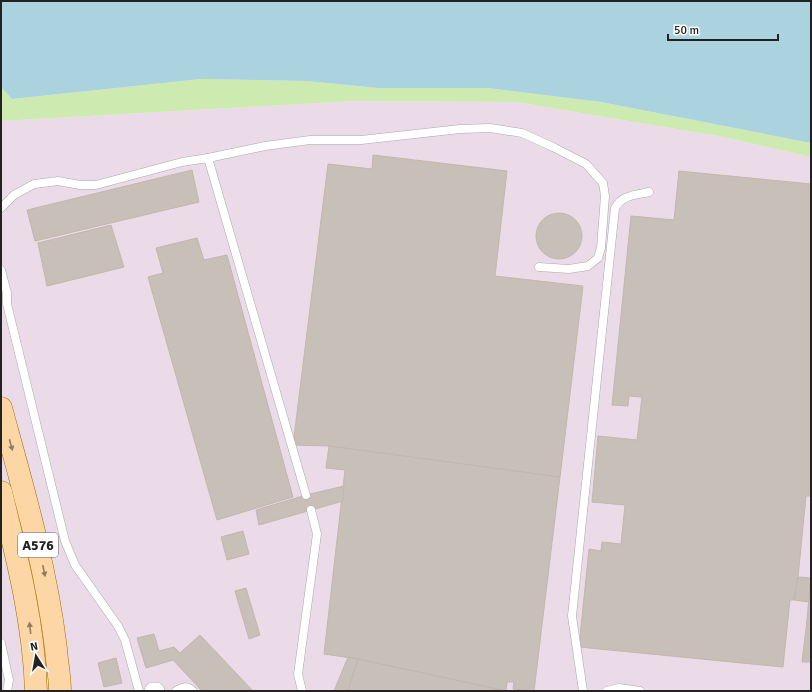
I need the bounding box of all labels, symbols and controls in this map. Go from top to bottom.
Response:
scale bar [668,16,778,42]
text: 50 m [674,23,699,38]
one-way arrow [9,439,15,452]
road number: A576 [18,533,58,557]
one-way arrow [41,565,47,577]
one-way arrow [27,621,33,634]
north arrow [16,636,56,676]
text: N [29,640,39,654]

